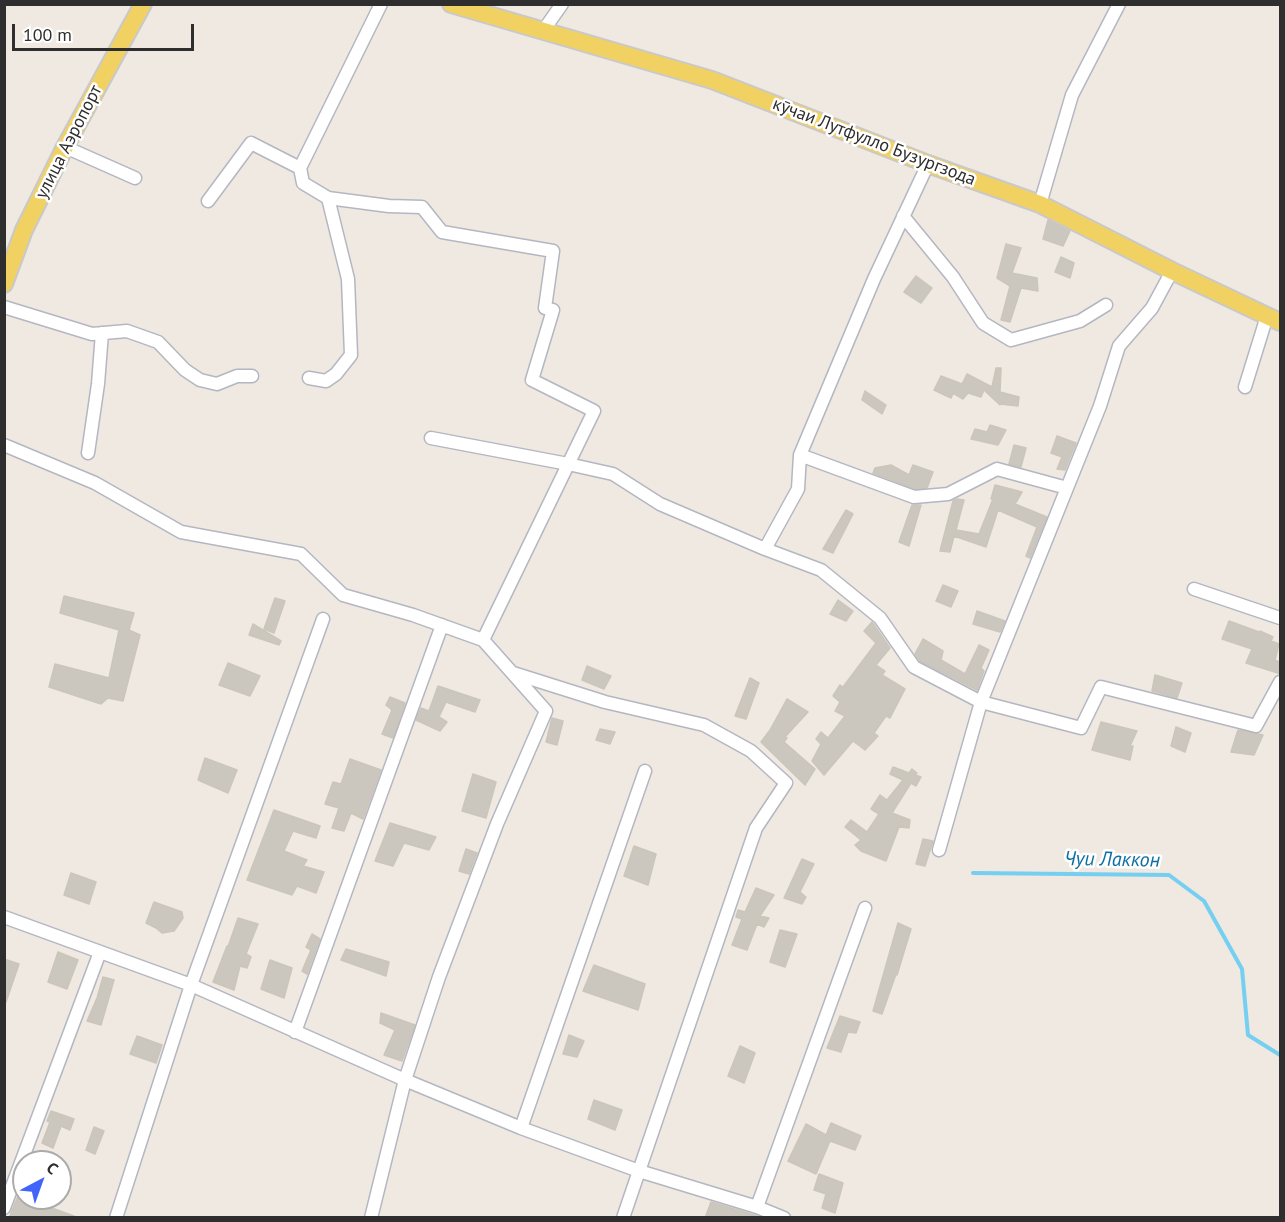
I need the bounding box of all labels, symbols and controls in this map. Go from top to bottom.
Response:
scale bar [15,12,196,50]
text: 100 m [23,23,72,46]
street label: улица Аэропорт [31,82,107,202]
street label: кӯчаи Лутфулло Бузургзода [769,93,979,191]
water label: Чуи Лаккон [1064,847,1160,873]
north arrow [12,1150,72,1210]
text: С [43,1157,62,1178]

